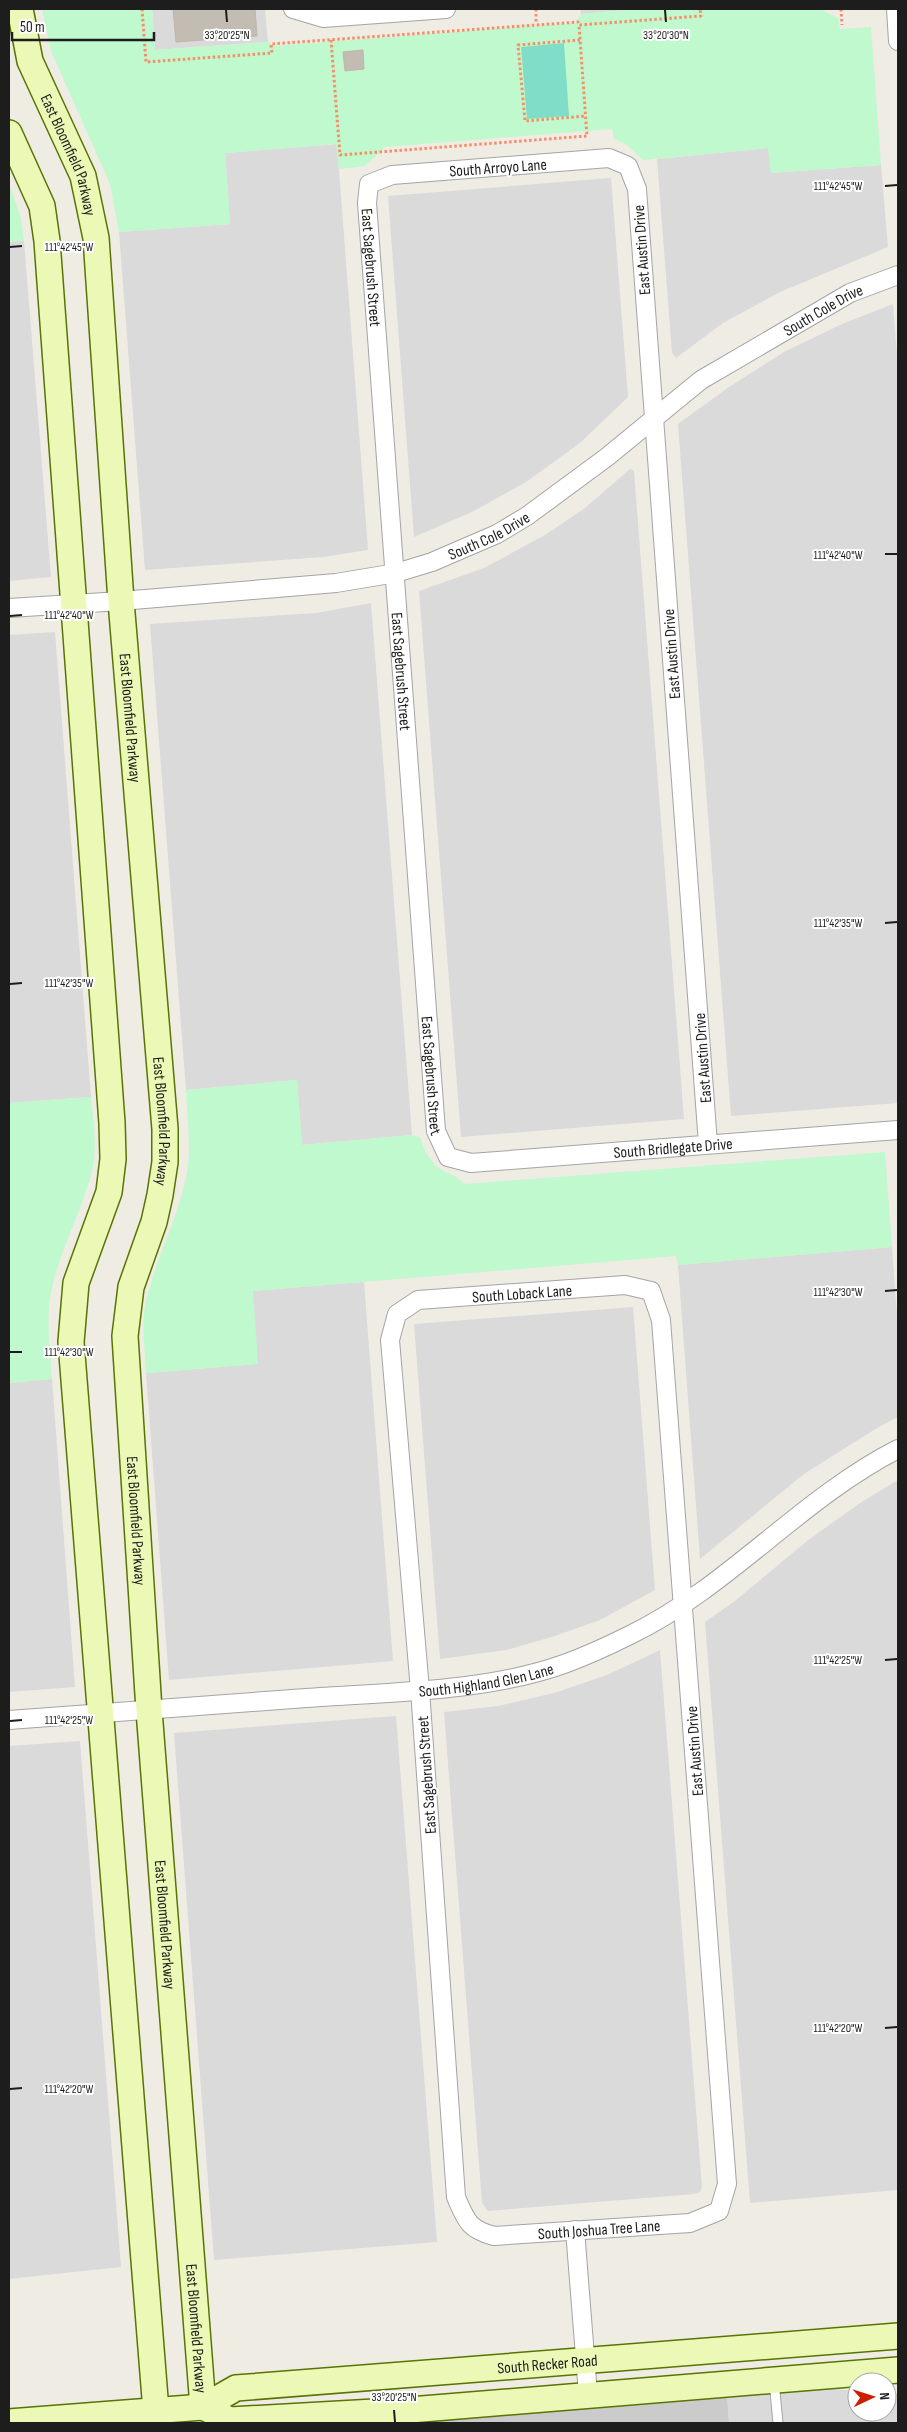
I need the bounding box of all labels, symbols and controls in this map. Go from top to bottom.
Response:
scale bar [12,10,155,42]
text: 50 m [20,18,45,37]
text: 33°20'25"N [204,28,250,43]
text: 33°20'30"N [643,28,689,43]
street label: East Bloomfield Parkway [36,92,99,218]
street label: South Arroyo Lane [449,156,547,181]
text: 111°42'45"W [814,179,862,194]
street label: East Austin Drive [630,204,655,296]
street label: East Sagebrush Street [356,208,384,327]
text: 111°42'45"W [45,240,93,255]
street label: South Cole Drive [780,281,866,341]
street label: South Cole Drive [446,509,534,565]
text: 111°42'40"W [814,548,863,563]
text: 111°42'40"W [45,608,94,623]
street label: East Austin Drive [660,608,685,700]
street label: East Sagebrush Street [386,612,414,731]
street label: East Bloomfield Parkway [114,653,144,783]
text: 111°42'35"W [814,916,862,931]
text: 111°42'35"W [45,976,93,991]
street label: East Austin Drive [691,1012,716,1104]
street label: East Sagebrush Street [416,1016,445,1139]
street label: East Bloomfield Parkway [148,1056,173,1187]
street label: South Bridlegate Drive [613,1135,733,1163]
street label: South Loback Lane [472,1282,573,1307]
text: 111°42'30"W [814,1285,863,1300]
text: 111°42'30"W [45,1345,94,1360]
street label: East Bloomfield Parkway [122,1456,149,1586]
text: 111°42'25"W [814,1653,862,1668]
street label: South Highland Glen Lane [418,1660,556,1702]
street label: East Austin Drive [683,1705,708,1797]
text: 111°42'25"W [45,1713,93,1728]
street label: East Sagebrush Street [414,1715,441,1835]
street label: East Bloomfield Parkway [150,1859,179,1990]
text: 111°42'20"W [814,2021,863,2036]
text: 111°42'20"W [45,2082,94,2097]
street label: South Joshua Tree Lane [537,2217,661,2244]
street label: East Bloomfield Parkway [181,2263,210,2394]
street label: South Recker Road [497,2352,598,2378]
north arrow [847,2372,897,2422]
text: 33°20'25"N [371,2390,417,2405]
text: N [876,2392,893,2400]

